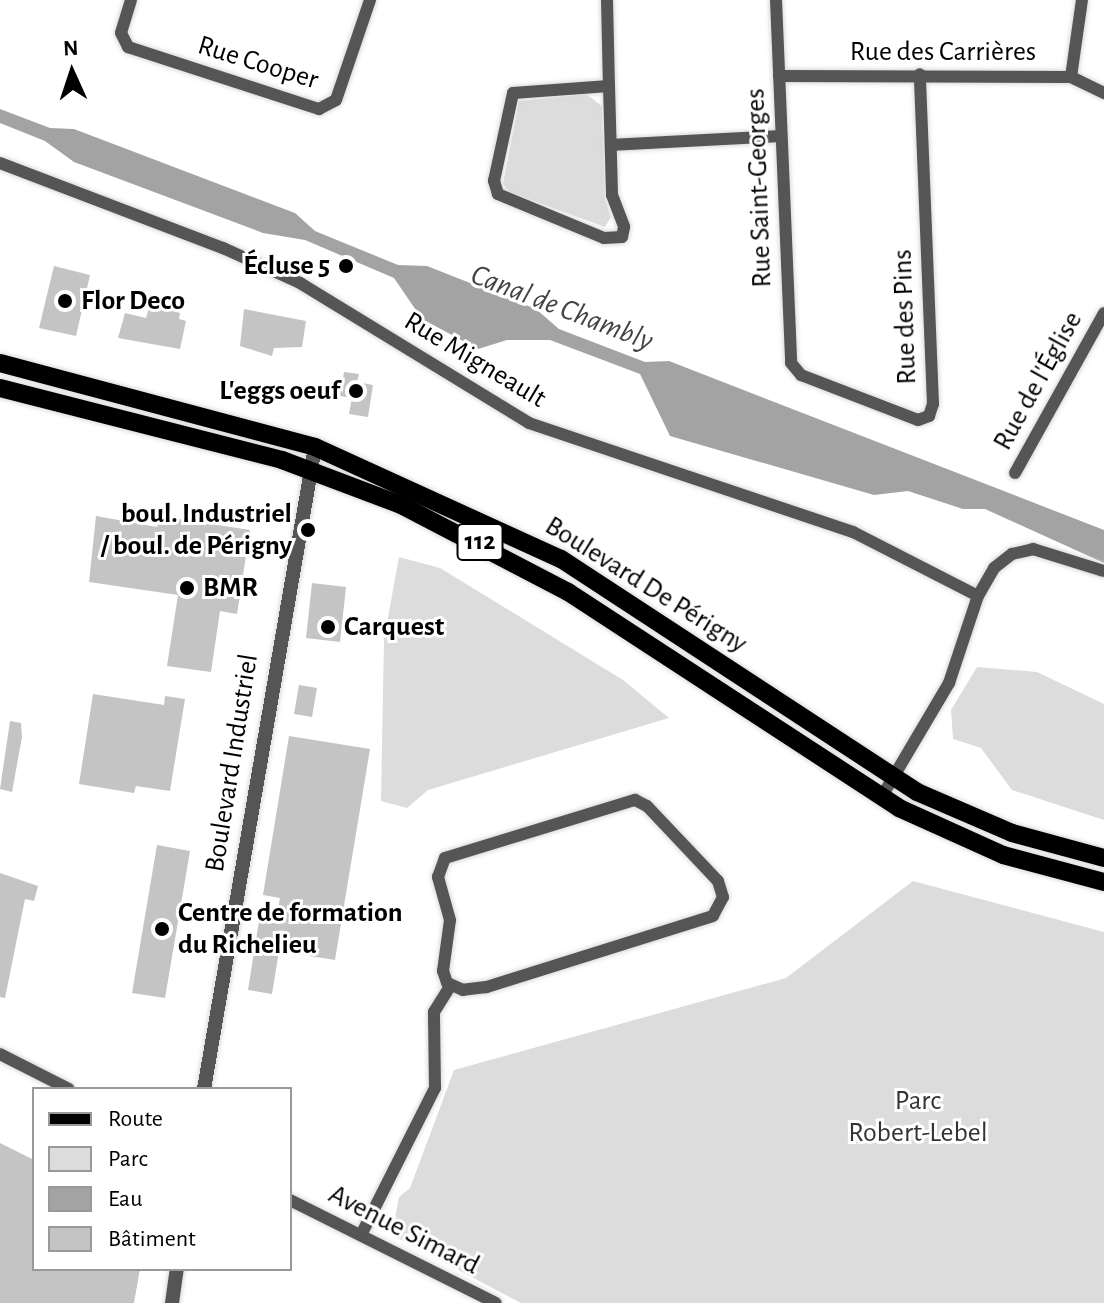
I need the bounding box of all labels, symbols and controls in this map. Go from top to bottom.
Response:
street label: Rue Cooper [194,29,322,97]
north arrow [32,32,112,112]
street label: Rue des Carrières [850,35,1036,69]
text: N [63,37,79,59]
street label: Rue Saint-Georges [739,88,779,288]
place label: Écluse 5 [243,249,330,283]
street label: Rue des Pins [886,249,924,385]
marker: Écluse 5 [337,257,355,275]
water label: Canal de Chambly [466,257,658,359]
place label: Flor Deco [81,284,185,318]
marker: Flor Deco [56,292,74,310]
street label: Rue Migneault [398,304,552,416]
street label: Rue de l'Église [986,306,1090,456]
place label: L'eggs oeuf [219,374,340,408]
marker: L'eggs oeuf [347,382,365,400]
place label: boul. Industriel / boul. de Périgny [101,497,292,563]
street label: Boulevard De Périgny [539,509,753,661]
road number: 112 [456,520,504,564]
marker: boul. Industriel / boul. de Périgny [299,521,317,539]
place label: BMR [203,571,258,605]
marker: BMR [178,579,196,597]
place label: Carquest [344,610,444,644]
marker: Carquest [319,618,337,636]
street label: Boulevard Industriel [198,652,266,874]
place label: Centre de formation du Richelieu [178,896,403,962]
marker: Centre de formation du Richelieu [153,920,171,938]
park label: Parc Robert-Lebel [848,1084,988,1150]
legend [32,1087,292,1271]
text: Route [108,1107,163,1131]
text: Parc [108,1147,148,1171]
street label: Avenue Simard [323,1178,485,1282]
text: Eau [108,1187,142,1211]
text: Bâtiment [108,1227,196,1251]

